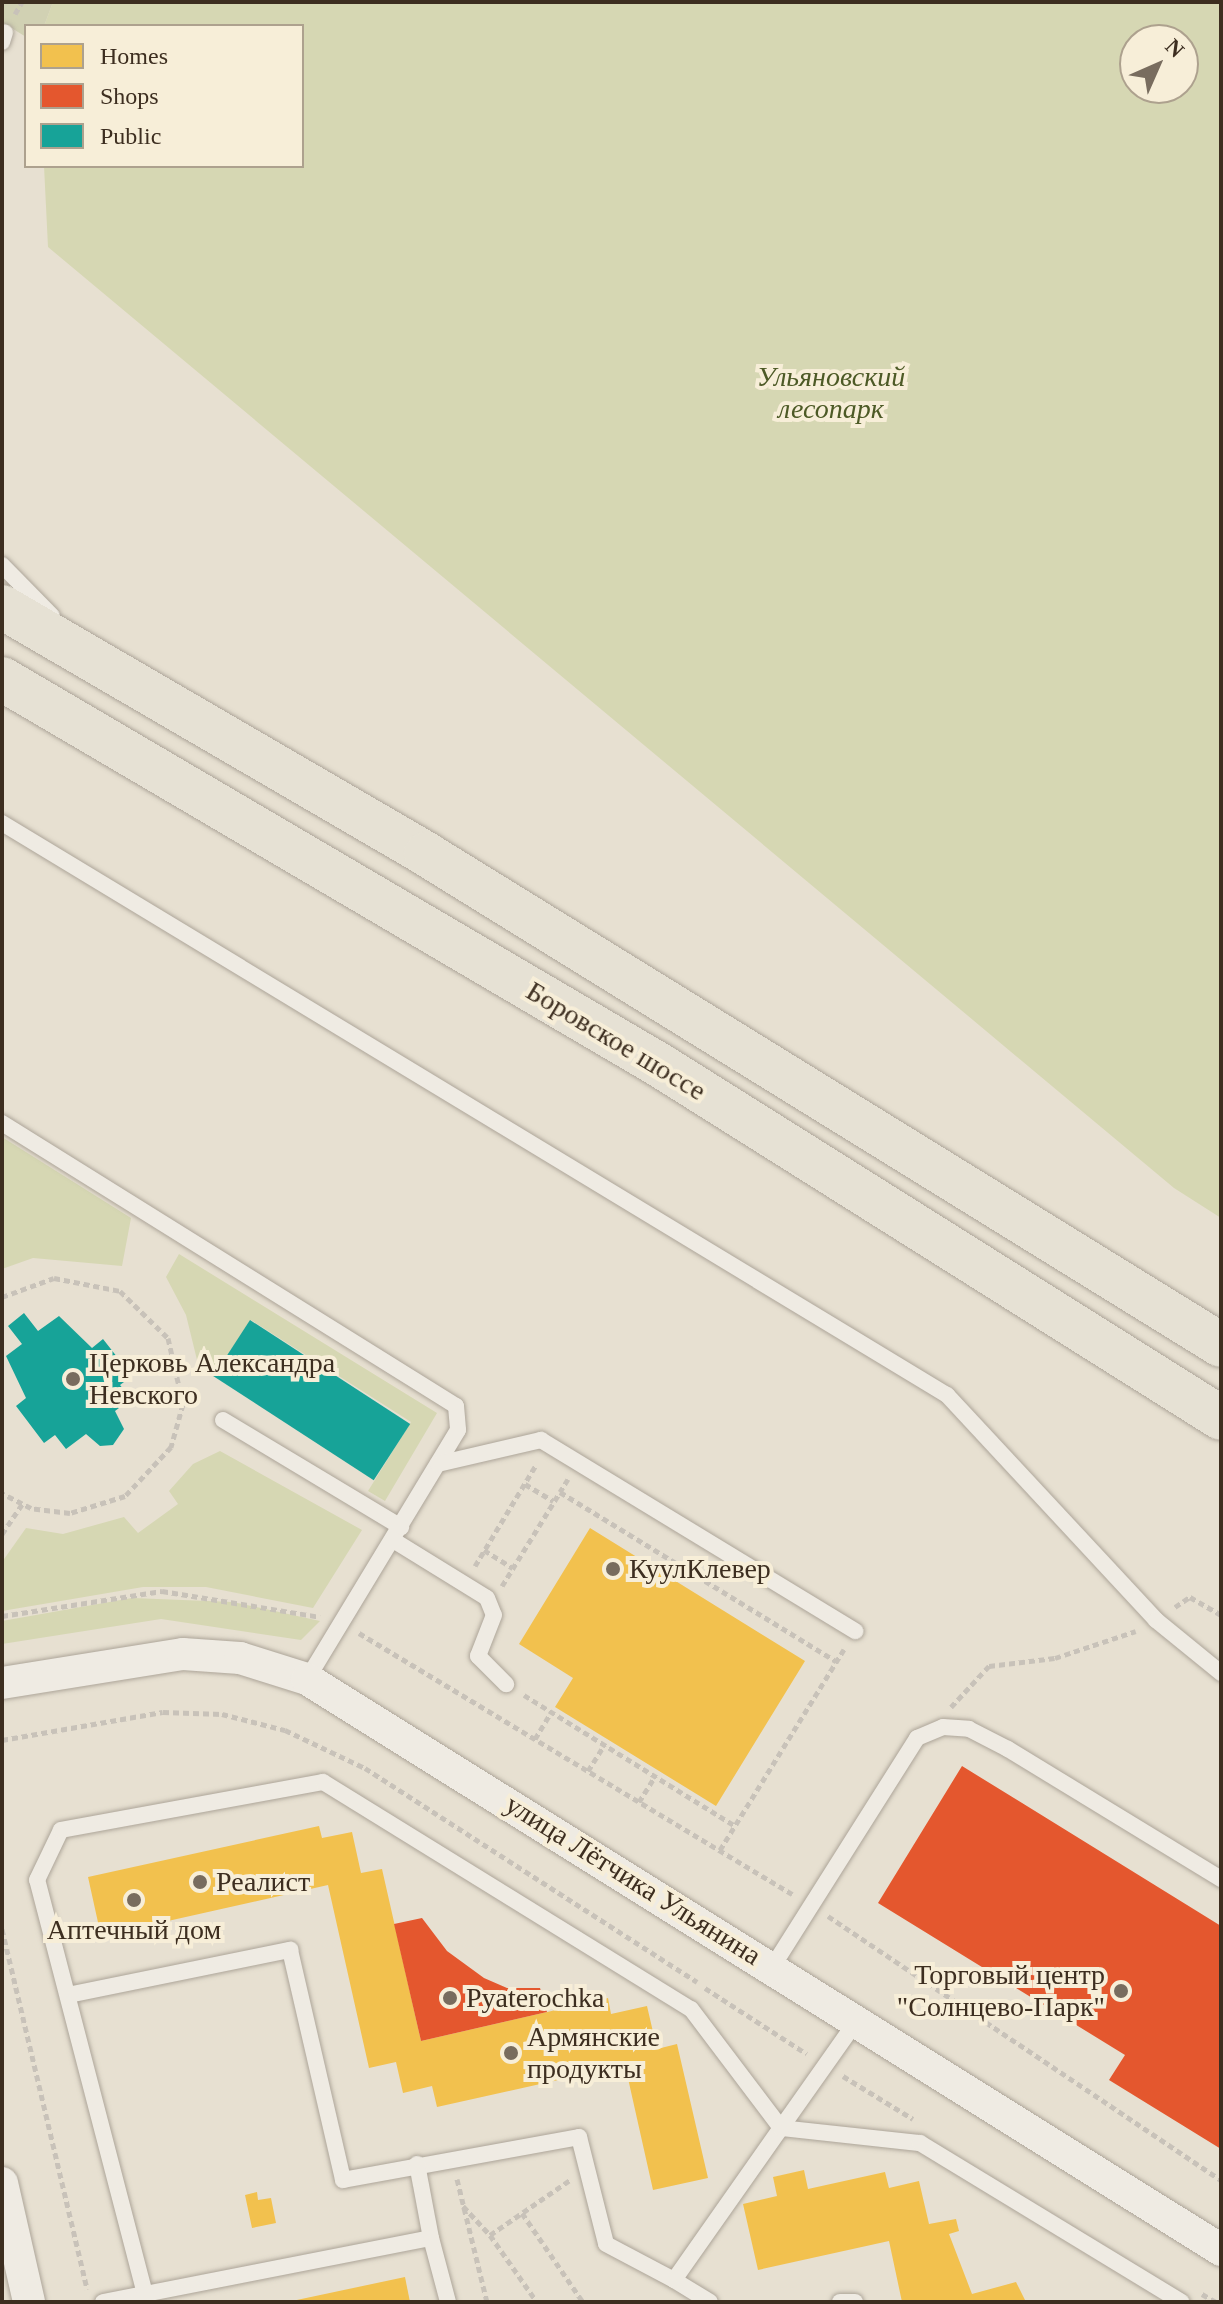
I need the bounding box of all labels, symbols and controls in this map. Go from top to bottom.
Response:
legend [24,24,304,168]
north arrow [1119,24,1199,104]
text: N [1160,34,1189,63]
text: Homes [100,43,168,69]
text: Shops [100,83,159,109]
text: Public [100,123,161,149]
park label: Ульяновский лесопарк [757,360,905,426]
street label: Боровское шоссе [520,974,712,1108]
place label: Церковь Александра Невского [89,1346,335,1412]
marker: Церковь Александра Невского [64,1370,82,1388]
place label: КуулКлевер [629,1552,771,1586]
marker: КуулКлевер [604,1560,622,1578]
street label: улица Лётчика Ульянина [499,1788,767,1972]
place label: Реалист [216,1865,310,1899]
marker: Реалист [191,1873,209,1891]
marker: Аптечный дом [125,1891,143,1909]
place label: Аптечный дом [47,1913,221,1947]
place label: Торговый центр "Солнцево-Парк" [897,1958,1105,2024]
place label: Pyaterochka [466,1981,604,2015]
marker: Торговый центр "Солнцево-Парк" [1112,1982,1130,2000]
marker: Pyaterochka [441,1989,459,2007]
place label: Армянские продукты [527,2020,660,2086]
marker: Армянские продукты [502,2044,520,2062]

